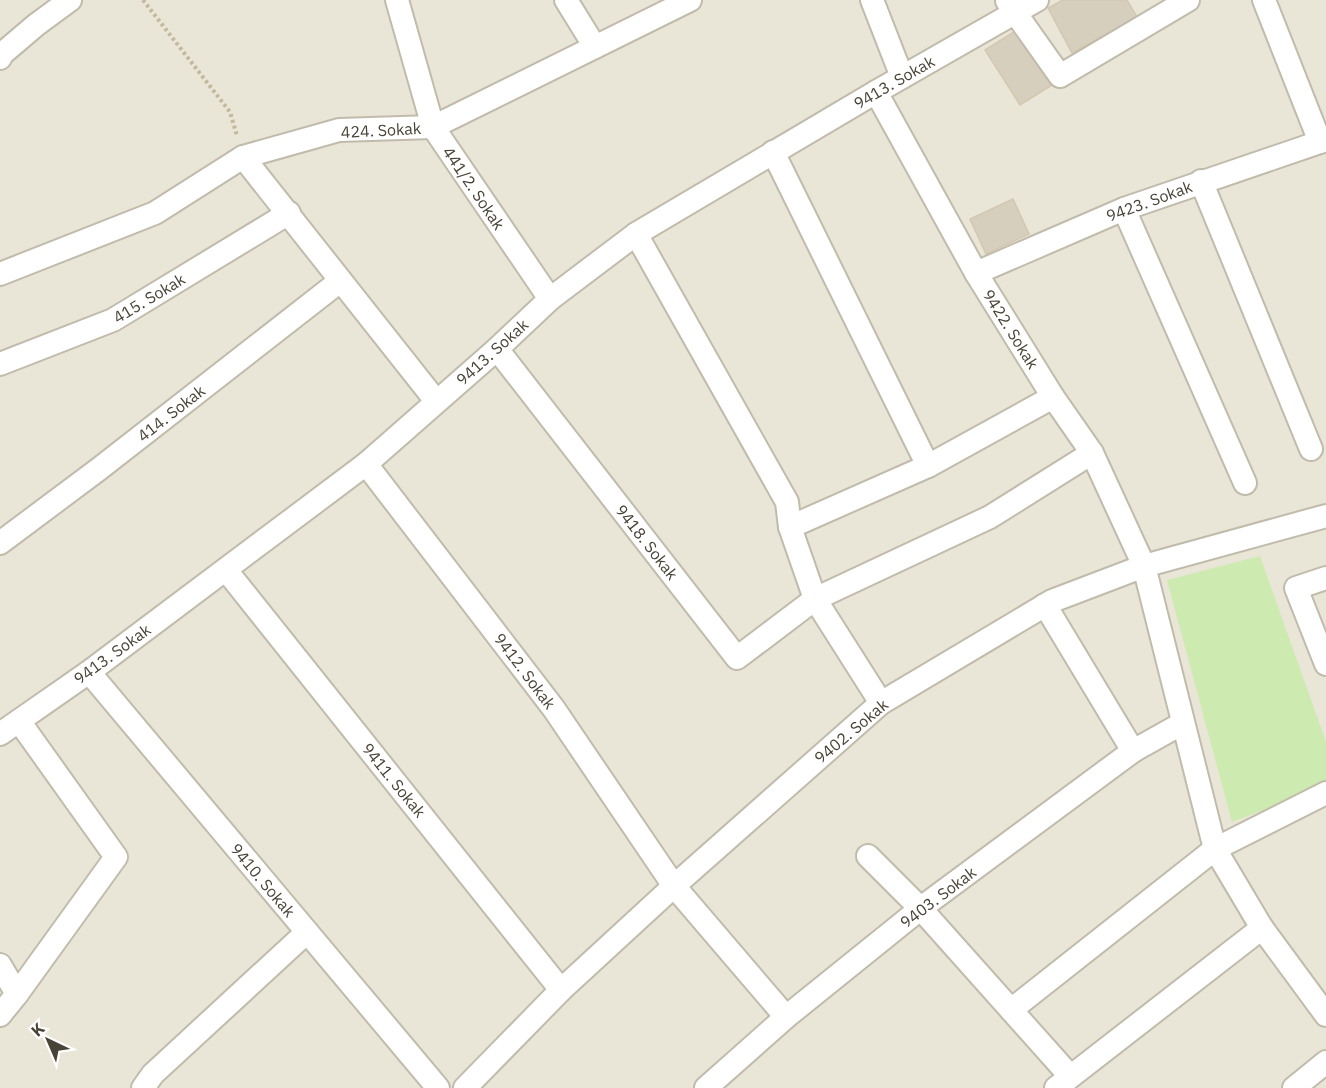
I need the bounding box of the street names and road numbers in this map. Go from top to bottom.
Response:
street label: 9413. Sokak [850,51,939,113]
street label: 424. Sokak [340,118,422,142]
street label: 441/2. Sokak [439,143,510,234]
street label: 9423. Sokak [1103,176,1195,226]
street label: 415. Sokak [109,268,189,327]
street label: 9422. Sokak [979,285,1044,373]
street label: 9413. Sokak [452,314,533,390]
street label: 414. Sokak [133,380,209,446]
street label: 9418. Sokak [611,500,683,584]
street label: 9413. Sokak [70,619,155,689]
street label: 9412. Sokak [490,629,560,713]
street label: 9402. Sokak [810,694,892,768]
street label: 9411. Sokak [358,739,430,822]
street label: 9410. Sokak [226,839,300,921]
street label: 9403. Sokak [896,862,980,932]

